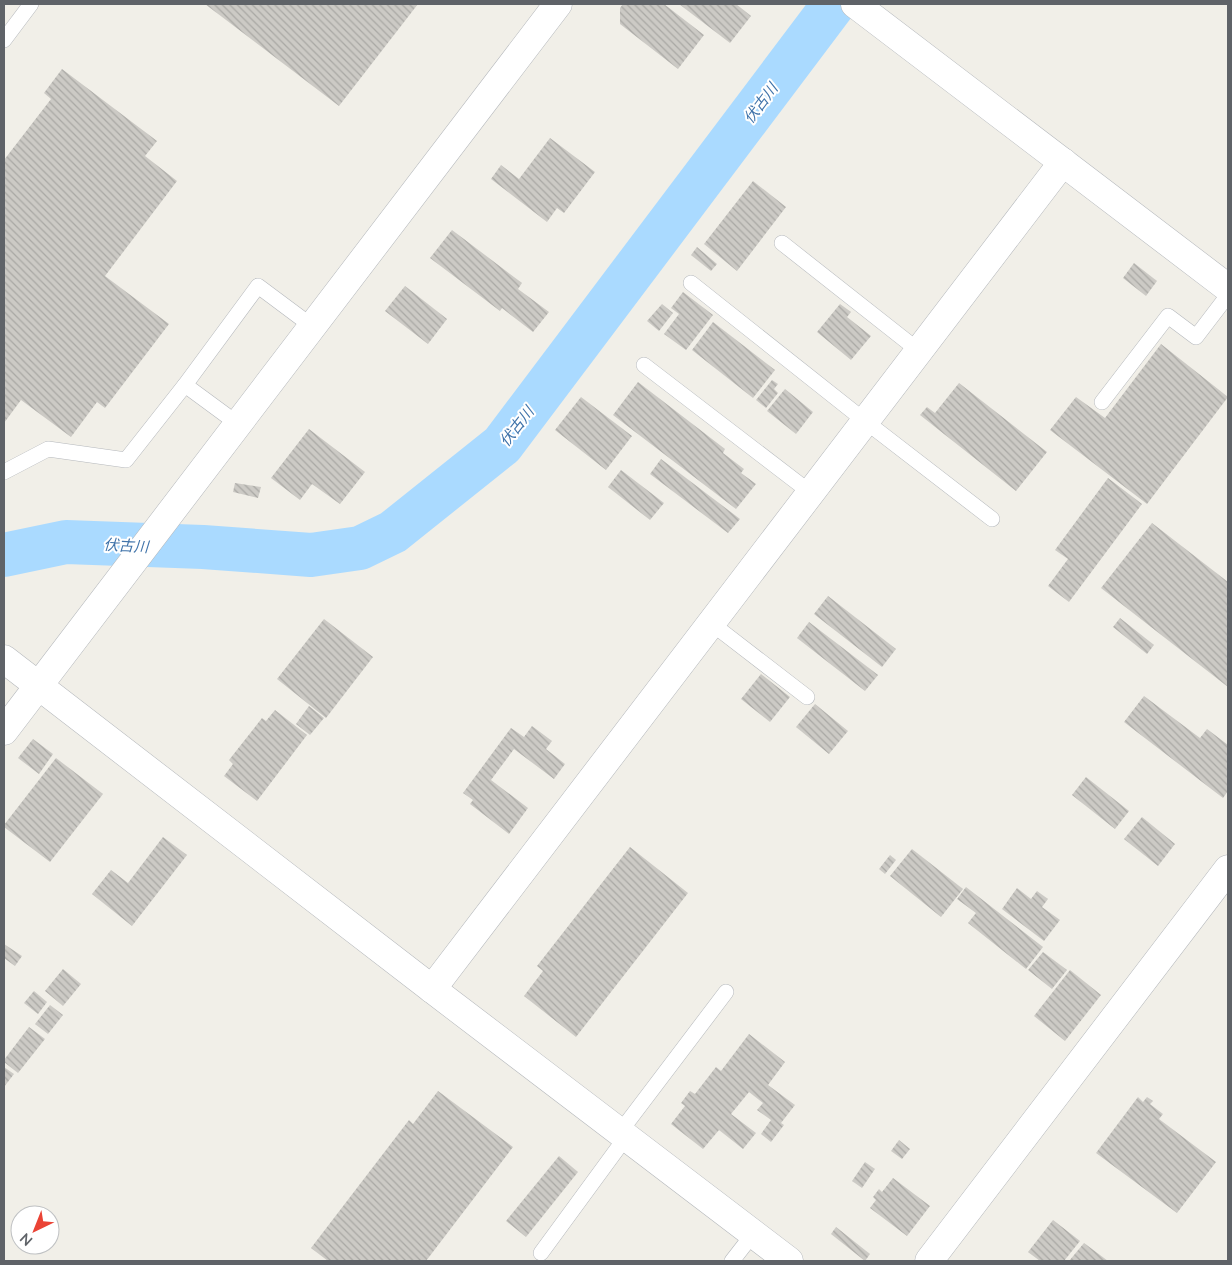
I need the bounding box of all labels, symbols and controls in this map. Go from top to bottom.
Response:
water label: 伏古川 [739,78,782,126]
water label: 伏古川 [495,401,538,449]
water label: 伏古川 [103,535,151,555]
north arrow [10,1205,60,1255]
text: N [16,1230,36,1250]

